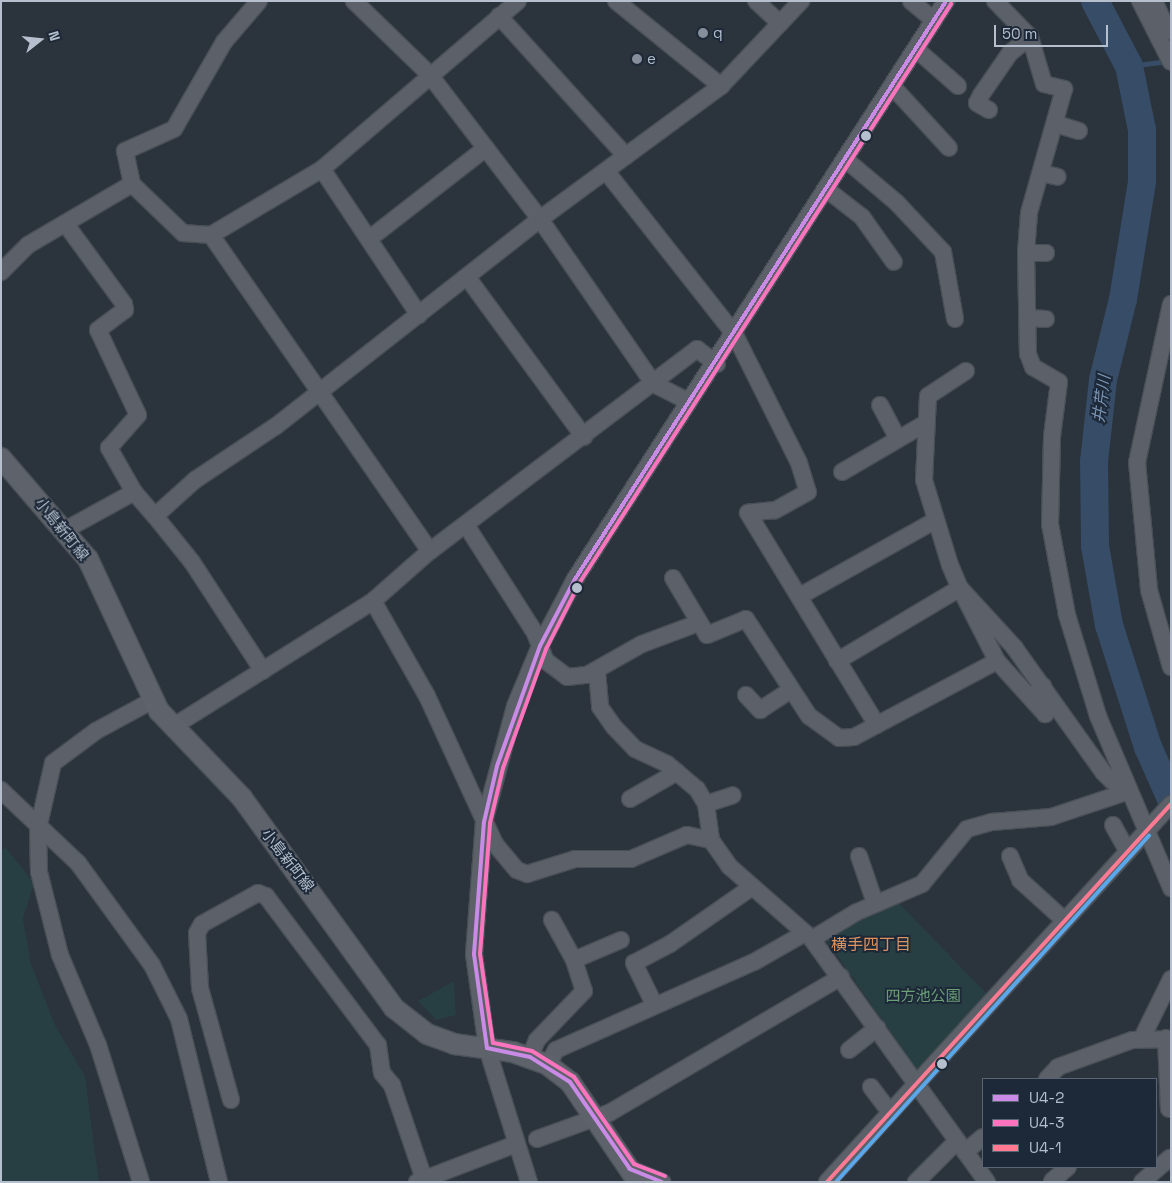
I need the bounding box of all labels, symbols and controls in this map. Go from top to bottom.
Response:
north arrow [15,15,65,65]
scale bar [997,15,1111,47]
place label: q [713,24,723,42]
text: 50 m [1002,24,1037,43]
marker: q [697,27,709,39]
text: N [44,29,64,43]
place label: e [647,50,656,68]
marker: e [631,53,643,65]
unlabelled marker [861,131,871,141]
water label: 井芹川 [1089,374,1115,424]
street label: 小島新町線 [31,494,93,564]
unlabelled marker [572,583,582,593]
street label: 小島新町線 [258,825,318,895]
district label: 横手四丁目 [831,935,911,955]
park label: 四方池公園 [886,987,960,1005]
unlabelled marker [937,1059,947,1069]
legend [982,1078,1157,1168]
text: U4-2 [1029,1088,1064,1107]
text: U4-3 [1029,1113,1064,1132]
text: U4-1 [1029,1138,1061,1157]

